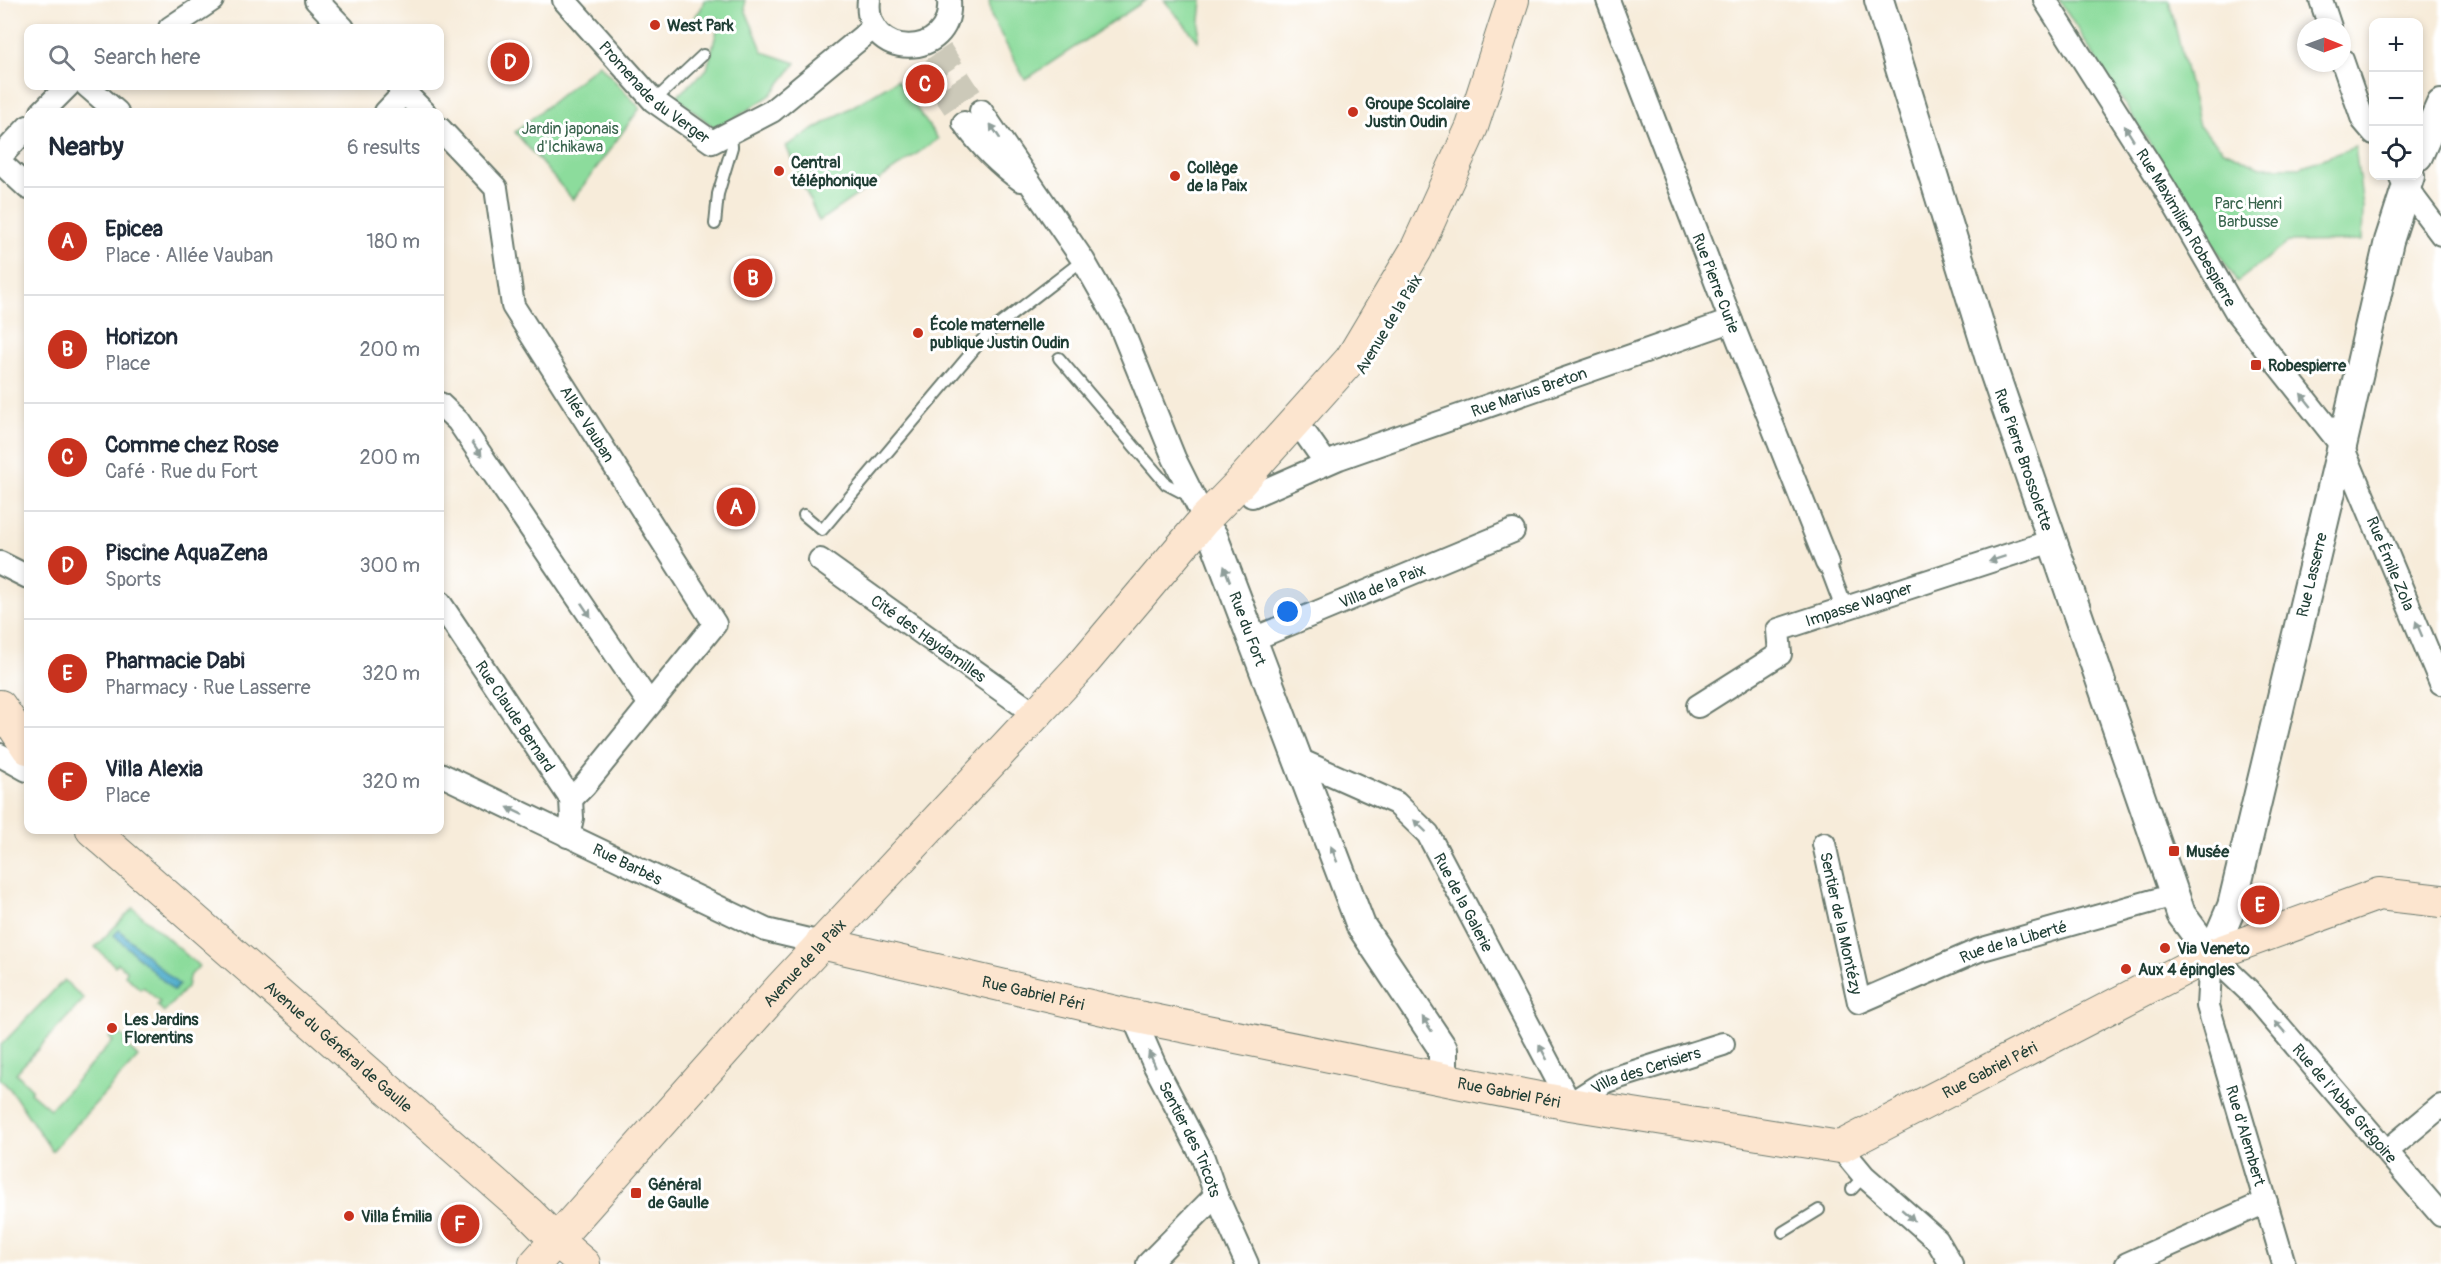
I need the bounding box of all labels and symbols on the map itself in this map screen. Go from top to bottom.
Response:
place label: West Park [667,16,734,36]
marker: West Park [648,18,662,32]
north arrow [2297,18,2351,72]
street label: Promenade du Verger [594,37,714,149]
pin: D [490,40,530,84]
pin: C [906,62,944,106]
place label: Groupe Scolaire Justin Oudin [1365,94,1471,132]
marker: Groupe Scolaire Justin Oudin [1346,105,1360,119]
park label: Jardin japonais d'Ichikawa [521,119,619,157]
one-way arrow [989,124,1001,140]
one-way arrow [2124,125,2135,141]
street label: Rue Maximilien Robespierre [2131,145,2240,311]
place label: Central téléphonique [790,153,878,191]
place label: Collège de la Paix [1187,158,1248,196]
marker: Central téléphonique [772,164,786,178]
marker: Collège de la Paix [1168,169,1182,183]
park label: Parc Henri Barbusse [2214,194,2282,232]
street label: Rue Pierre Curie [1687,231,1744,336]
pin: B [734,256,772,300]
street label: Avenue de la Paix [1351,271,1427,378]
place label: École maternelle publique Justin Oudin [930,314,1069,353]
marker: École maternelle publique Justin Oudin [911,326,925,340]
place label: Robespierre [2268,356,2347,376]
marker: Robespierre [2249,358,2263,372]
street label: Rue Marius Breton [1469,363,1590,422]
street label: Allée Vauban [555,382,619,466]
street label: Rue Pierre Brossolette [1989,386,2057,534]
one-way arrow [2300,393,2312,408]
one-way arrow [471,440,483,456]
pin: A [716,484,756,530]
street label: Rue Émile Zola [2362,514,2419,614]
street label: Rue Lasserre [2292,530,2332,619]
one-way arrow [1988,555,2006,564]
street label: Villa de la Paix [1336,560,1429,613]
one-way arrow [1222,564,1232,582]
street label: Impasse Wagner [1803,578,1915,631]
street label: Rue du Fort [1224,589,1271,669]
street label: Cité des Haydamilles [867,591,990,687]
your location [1273,597,1302,626]
one-way arrow [580,602,591,618]
one-way arrow [2414,620,2423,638]
street label: Rue Claude Bernard [470,657,559,776]
one-way arrow [507,806,524,815]
one-way arrow [1412,819,1427,833]
street label: Rue Barbès [589,840,665,890]
place label: Musée [2186,842,2230,862]
marker: Musée [2167,844,2181,858]
one-way arrow [1329,845,1338,863]
street label: Rue de la Galerie [1429,850,1497,956]
street label: Sentier de la Montézy [1815,850,1866,997]
pin: E [2240,882,2280,928]
street label: Avenue de la Paix [759,915,851,1012]
street label: Rue de la Liberté [1957,917,2070,968]
place label: Via Veneto [2177,939,2250,959]
marker: Via Veneto [2158,941,2172,955]
place label: Aux 4 épingles [2138,960,2236,980]
marker: Aux 4 épingles [2119,962,2133,976]
street label: Rue Gabriel Péri [980,972,1086,1015]
street label: Avenue du Général de Gaulle [260,977,416,1117]
place label: Les Jardins Florentins [124,1010,199,1048]
one-way arrow [1421,1016,1432,1032]
one-way arrow [2274,1020,2287,1035]
marker: Les Jardins Florentins [105,1021,119,1035]
street label: Rue Gabriel Péri [1939,1038,2041,1103]
street label: Rue de l'Abbé Grégoire [2288,1040,2401,1168]
one-way arrow [1538,1043,1548,1060]
street label: Villa des Cerisiers [1588,1043,1703,1099]
one-way arrow [1148,1050,1157,1067]
street label: Rue Gabriel Péri [1456,1073,1562,1113]
street label: Sentier des Tricots [1154,1078,1225,1200]
street label: Rue d'Alembert [2221,1083,2270,1189]
place label: Général de Gaulle [648,1175,710,1213]
marker: Général de Gaulle [629,1186,643,1200]
pin: F [440,1202,480,1246]
place label: Villa Émilia [361,1206,433,1227]
one-way arrow [1901,1208,1916,1222]
marker: Villa Émilia [342,1209,356,1223]

